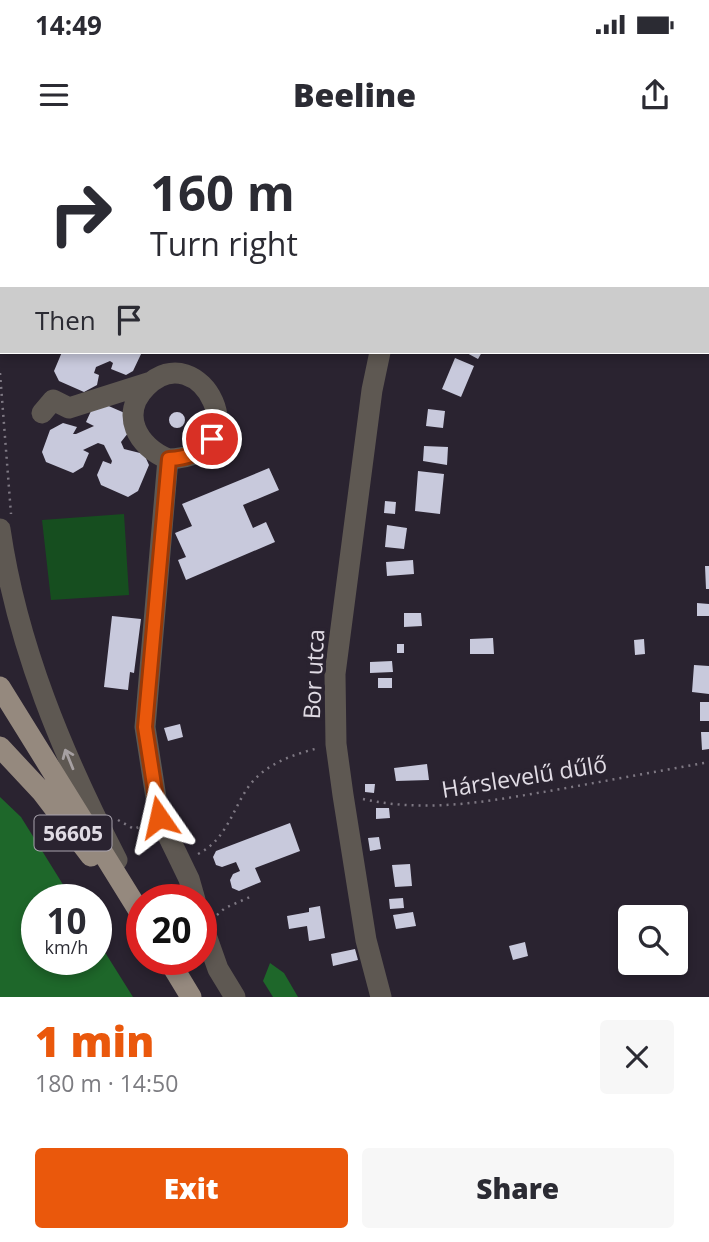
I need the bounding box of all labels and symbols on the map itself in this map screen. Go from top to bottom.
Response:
pin [182,409,242,469]
street label: Bor utca [295,628,331,720]
street label: Hárslevelű dűlő [439,747,609,805]
one-way arrow [61,749,74,771]
position arrow [122,780,196,854]
road number: 56605 [34,816,112,850]
speed limit sign: 20 [126,884,217,975]

